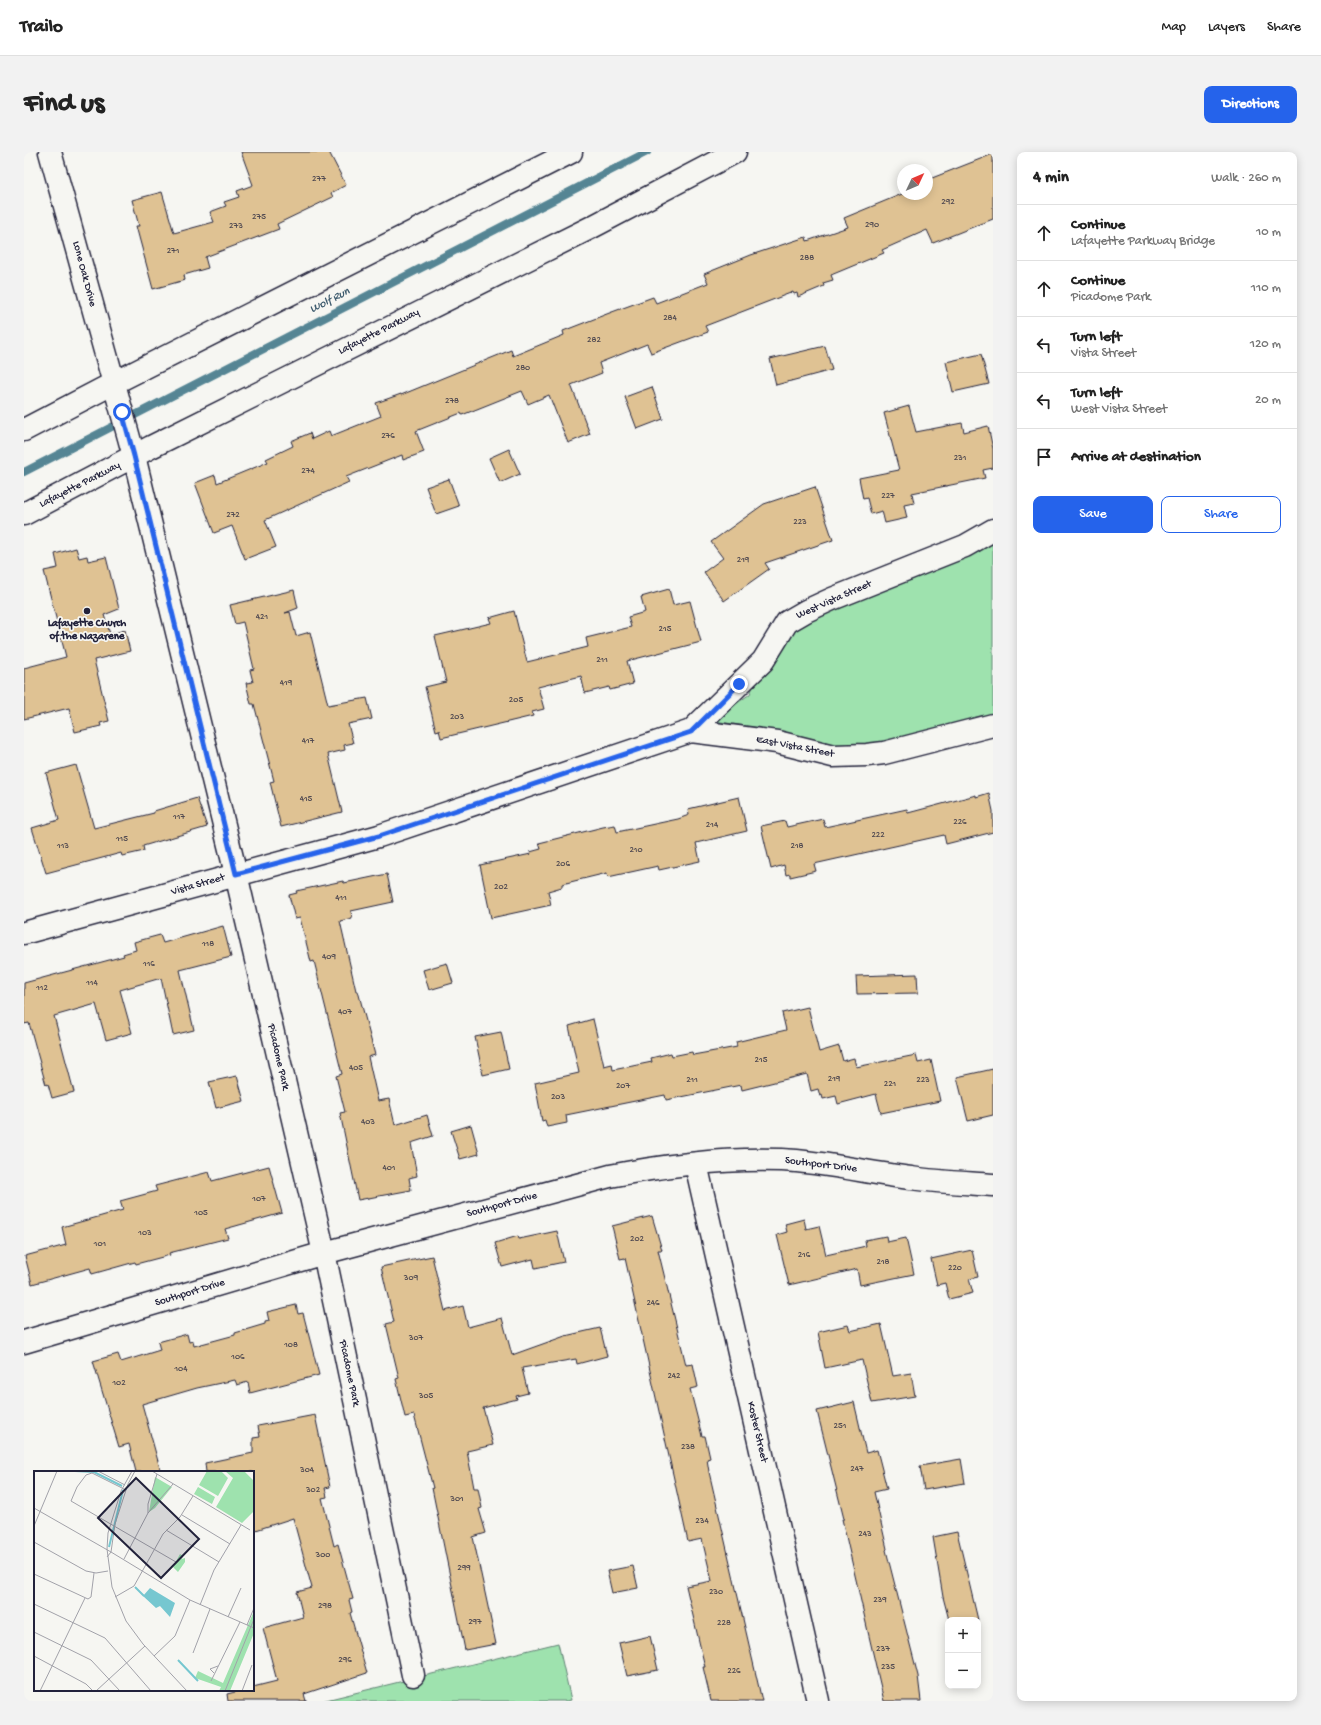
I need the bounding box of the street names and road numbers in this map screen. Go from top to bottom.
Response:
street label: Lone Oak Drive [69,240,99,308]
street label: Lafayette Parkway [336,305,422,358]
street label: Lafayette Parkway [37,458,123,511]
street label: West Vista Street [794,577,875,622]
street label: East Vista Street [755,734,836,761]
street label: Vista Street [169,871,228,899]
street label: Picadome Park [264,1022,292,1092]
street label: Southport Drive [784,1155,858,1175]
street label: Southport Drive [465,1190,539,1220]
street label: Southport Drive [154,1277,227,1309]
street label: Picadome Park [336,1338,362,1408]
street label: Koster Street [744,1401,770,1465]

